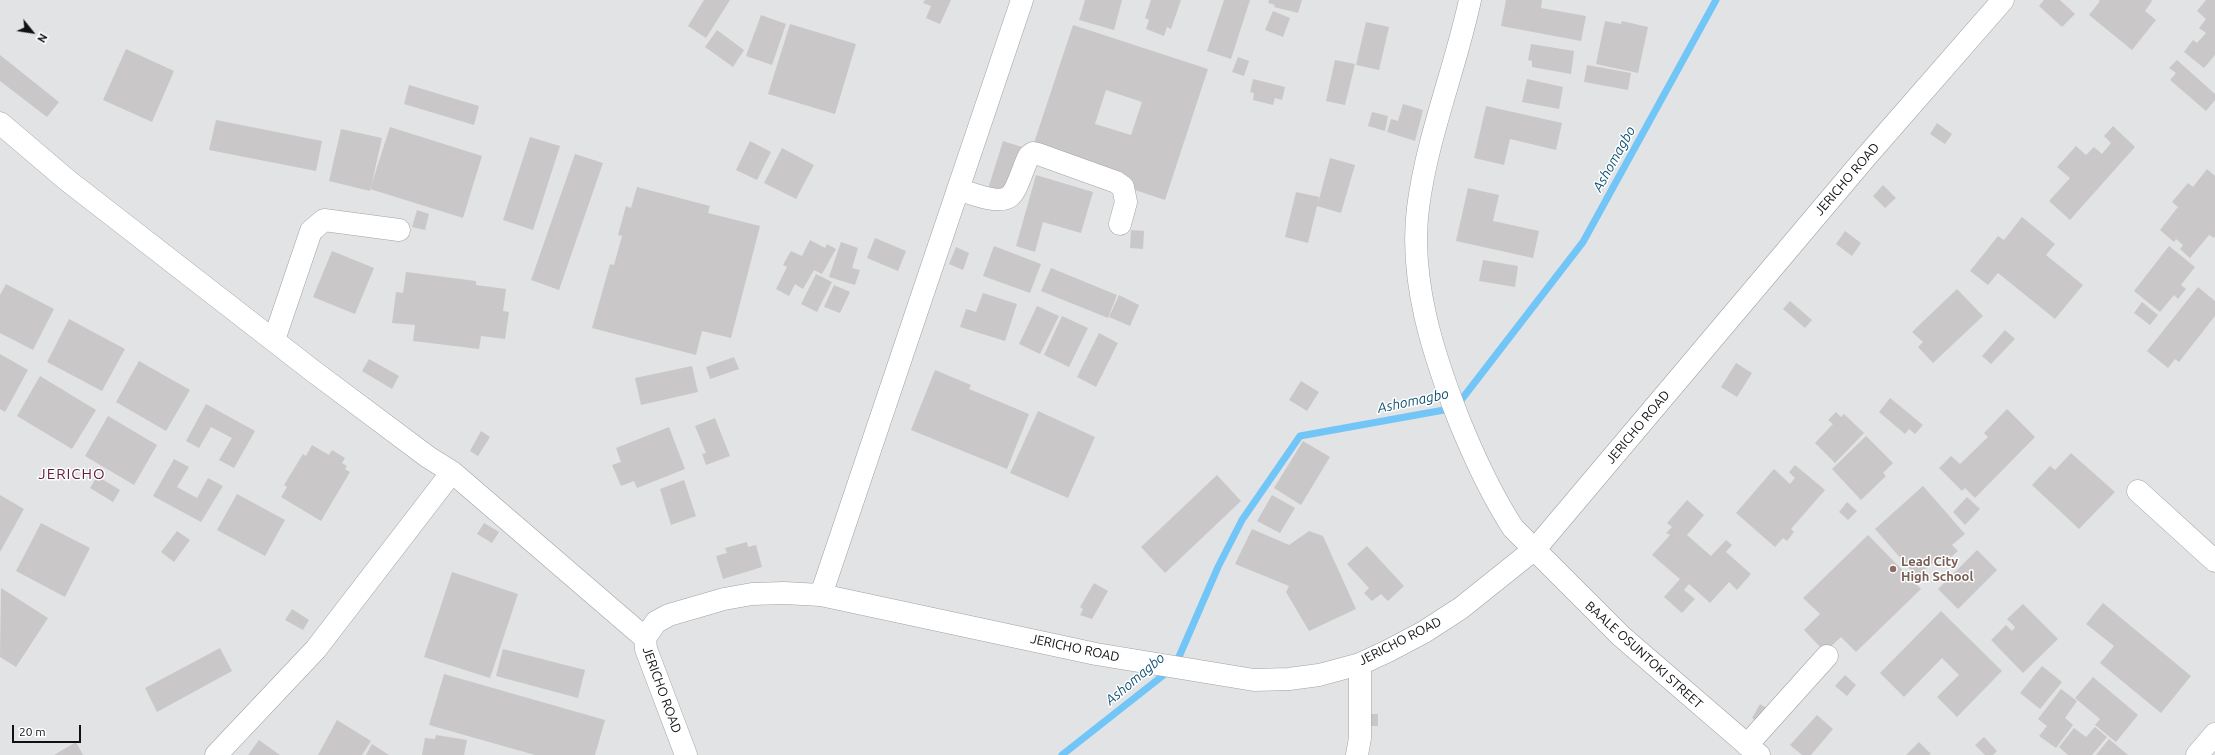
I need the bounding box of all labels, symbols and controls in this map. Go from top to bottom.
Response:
north arrow [12,12,52,52]
text: N [35,31,50,45]
water label: Ashomagbo [1589,123,1639,195]
street label: JERICHO ROAD [1811,140,1883,218]
water label: Ashomagbo [1376,385,1450,417]
street label: JERICHO ROAD [1603,387,1673,467]
district label: JERICHO [38,465,106,483]
place label: Lead City High School [1901,554,1973,585]
marker: Lead City High School [1888,564,1898,574]
street label: BAALE OSUNTOKI STREET [1582,598,1706,712]
street label: JERICHO ROAD [1356,613,1444,669]
street label: JERICHO ROAD [1029,631,1121,665]
street label: JERICHO ROAD [639,645,685,735]
water label: Ashomagbo [1102,649,1168,709]
scale bar [14,717,83,743]
text: 20 m [19,725,46,738]

